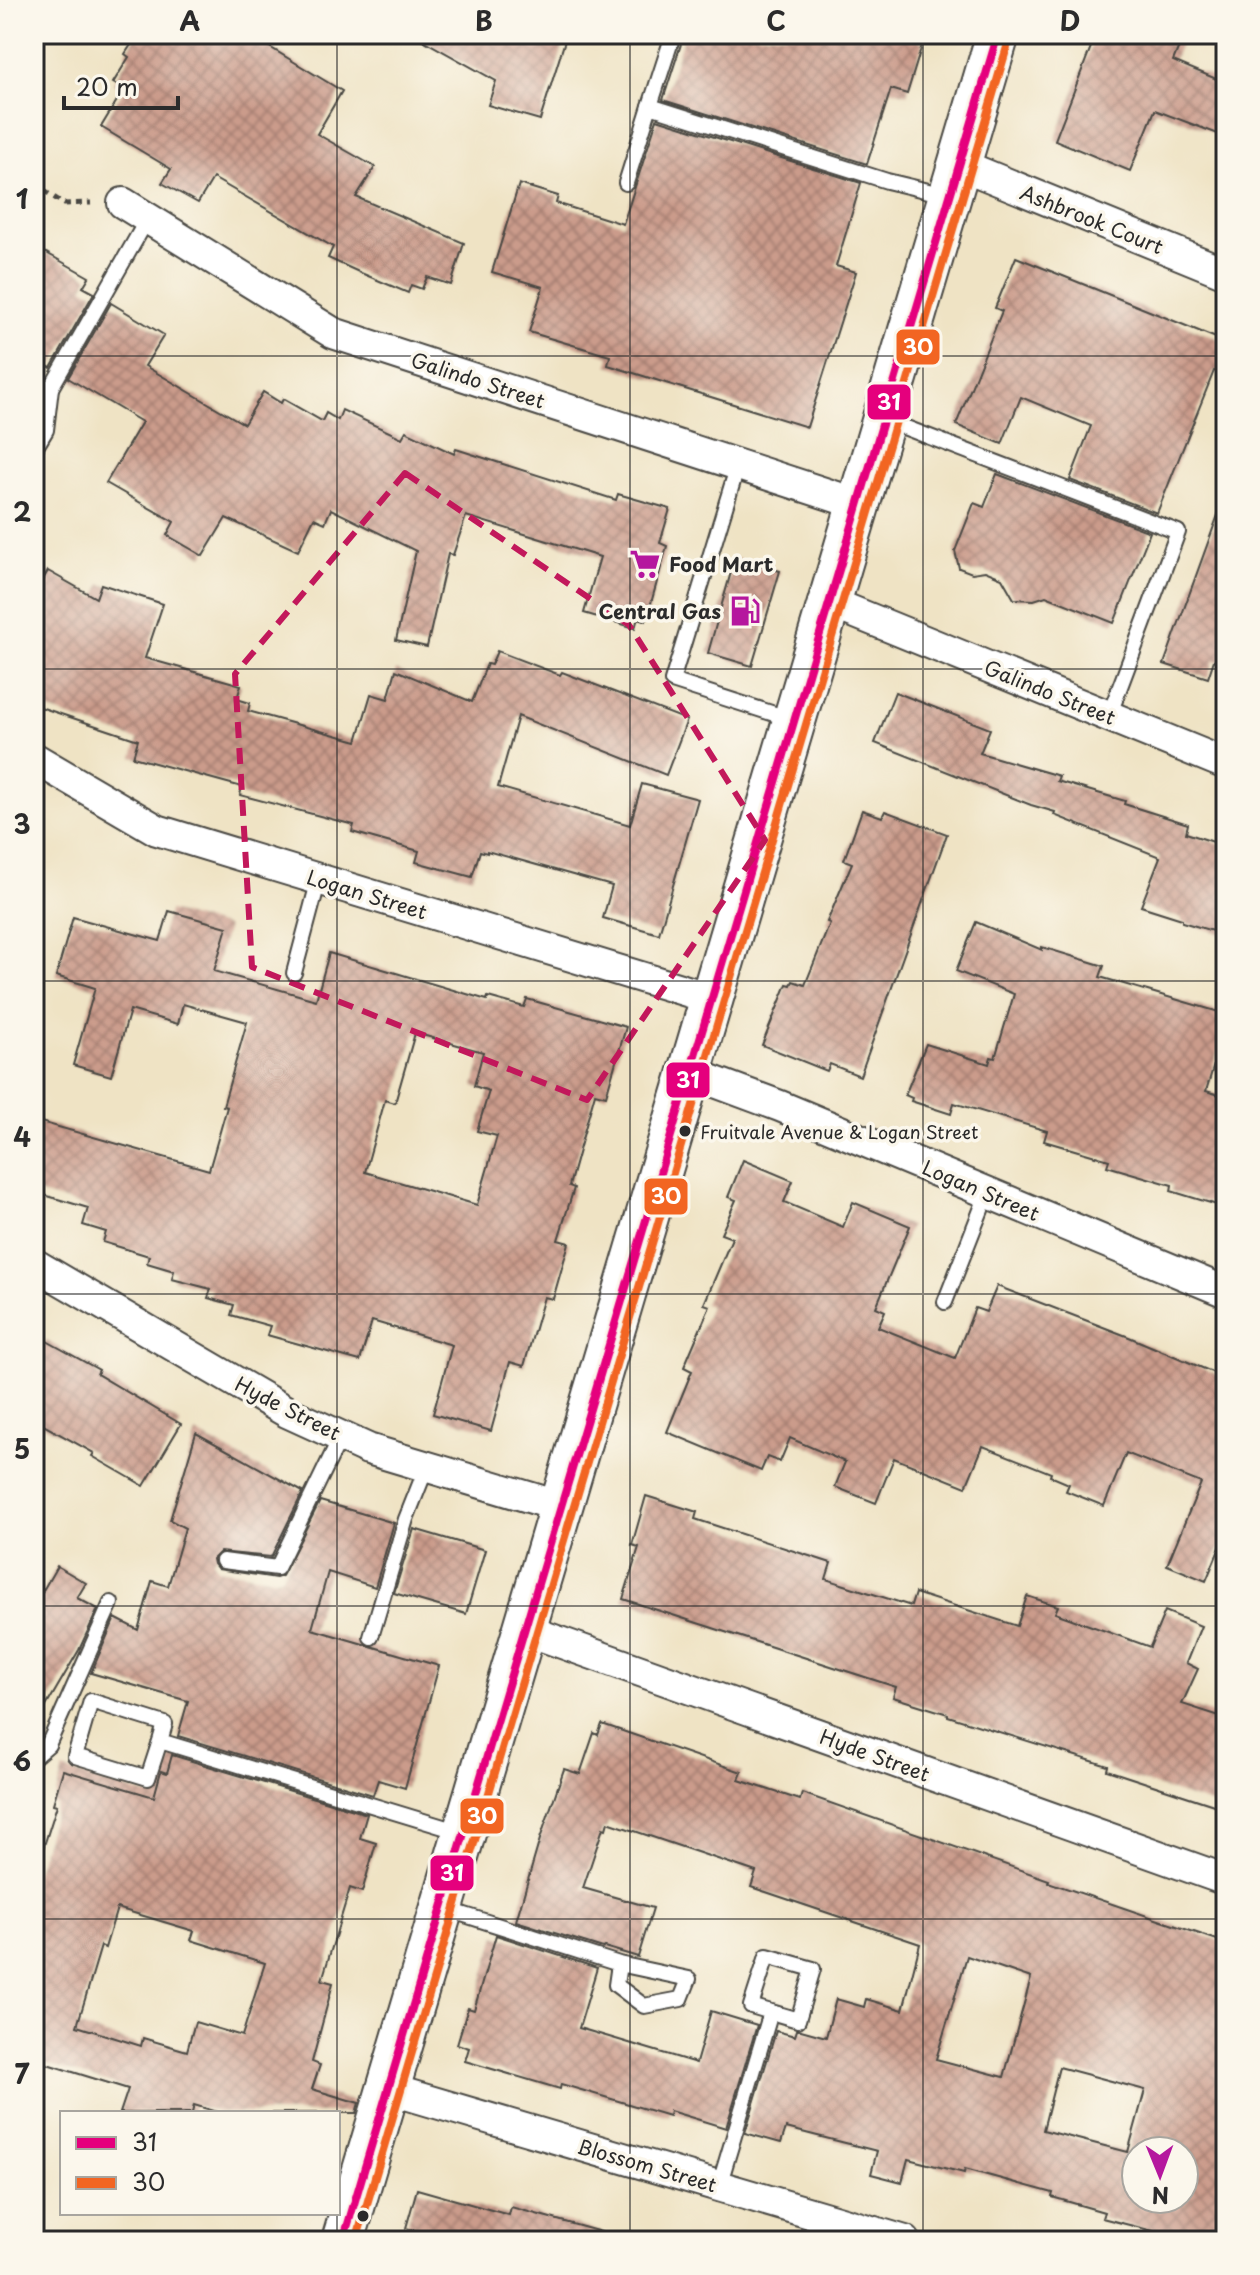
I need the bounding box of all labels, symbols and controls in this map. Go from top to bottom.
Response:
text: A [180,1,200,40]
text: B [475,1,493,40]
text: C [766,1,786,40]
text: D [1060,1,1080,40]
scale bar [64,60,178,110]
text: 20 m [76,68,138,104]
street label: Ashbrook Court [1016,177,1168,261]
text: 1 [16,179,28,218]
line badge: 30 [895,328,941,366]
text: 30 [903,329,933,362]
street label: Galindo Street [407,344,549,416]
line badge: 31 [866,383,912,421]
text: 31 [877,384,901,417]
text: 2 [13,492,31,531]
supermarket icon: Food Mart [628,547,662,581]
place label: Food Mart [669,549,774,579]
fuel station icon: Central Gas [728,594,762,628]
place label: Central Gas [598,596,721,626]
street label: Galindo Street [980,652,1120,732]
text: 3 [13,804,31,843]
street label: Logan Street [303,861,431,927]
line badge: 31 [665,1061,711,1099]
text: 31 [676,1062,700,1095]
text: 4 [13,1117,31,1156]
place label: Fruitvale Avenue & Logan Street [700,1118,978,1145]
marker: Fruitvale Avenue & Logan Street [677,1123,693,1139]
street label: Logan Street [918,1152,1044,1228]
line badge: 30 [643,1177,689,1216]
text: 30 [651,1178,681,1211]
street label: Hyde Street [230,1369,346,1447]
text: 5 [14,1429,30,1468]
street label: Hyde Street [816,1721,934,1789]
text: 6 [13,1741,31,1780]
line badge: 30 [459,1797,505,1835]
text: 30 [467,1798,497,1831]
line badge: 31 [429,1854,475,1892]
text: 31 [440,1855,464,1888]
text: 7 [15,2054,30,2093]
legend [60,2111,340,2215]
text: 31 [132,2123,157,2159]
street label: Blossom Street [574,2131,720,2199]
north arrow [1120,2135,1200,2215]
text: 30 [132,2163,165,2199]
text: N [1151,2180,1169,2213]
unlabelled marker [355,2208,371,2224]

